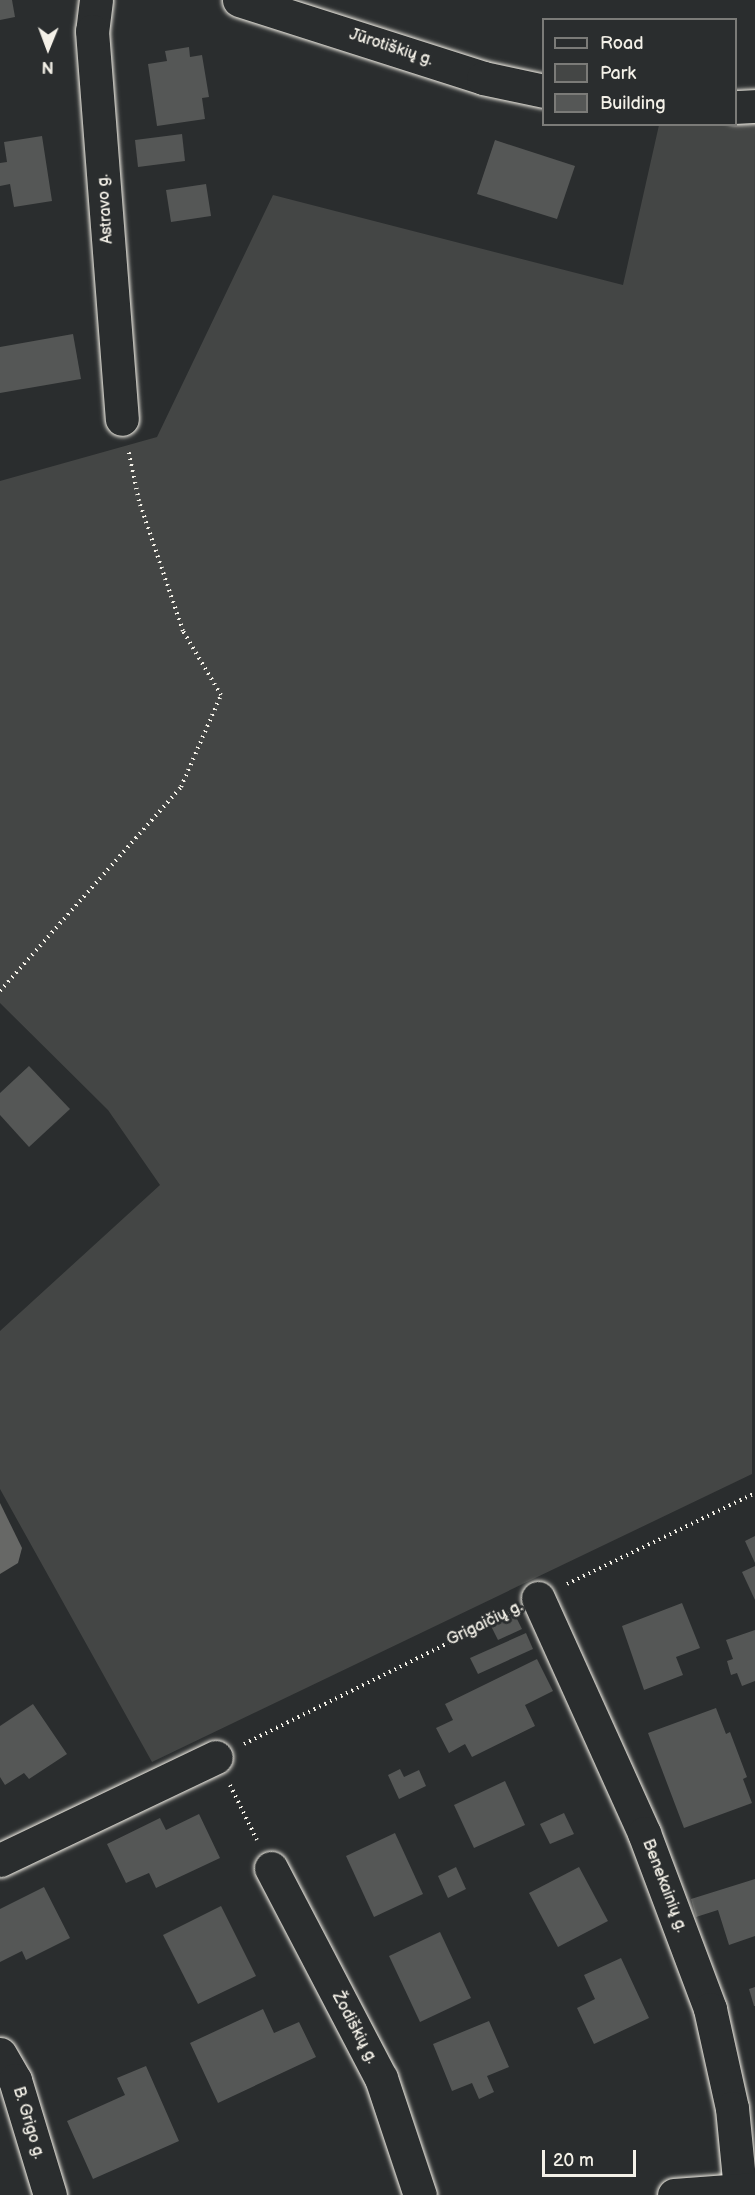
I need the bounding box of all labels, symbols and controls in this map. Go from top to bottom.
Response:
north arrow [18,18,78,78]
legend [542,18,737,126]
street label: Jūrotiškių g. [347,25,435,71]
text: Road [600,33,644,54]
text: N [41,57,54,76]
text: Park [600,63,636,84]
text: Building [600,93,666,114]
street label: Astravo g. [94,174,118,244]
street label: Grigaičių g. [444,1597,526,1651]
street label: Benekainių g. [637,1837,691,1935]
street label: Žodiškių g. [327,1989,381,2067]
street label: B. Grigo g. [8,2085,48,2161]
scale bar [545,2138,640,2176]
text: 20 m [553,2150,594,2171]

